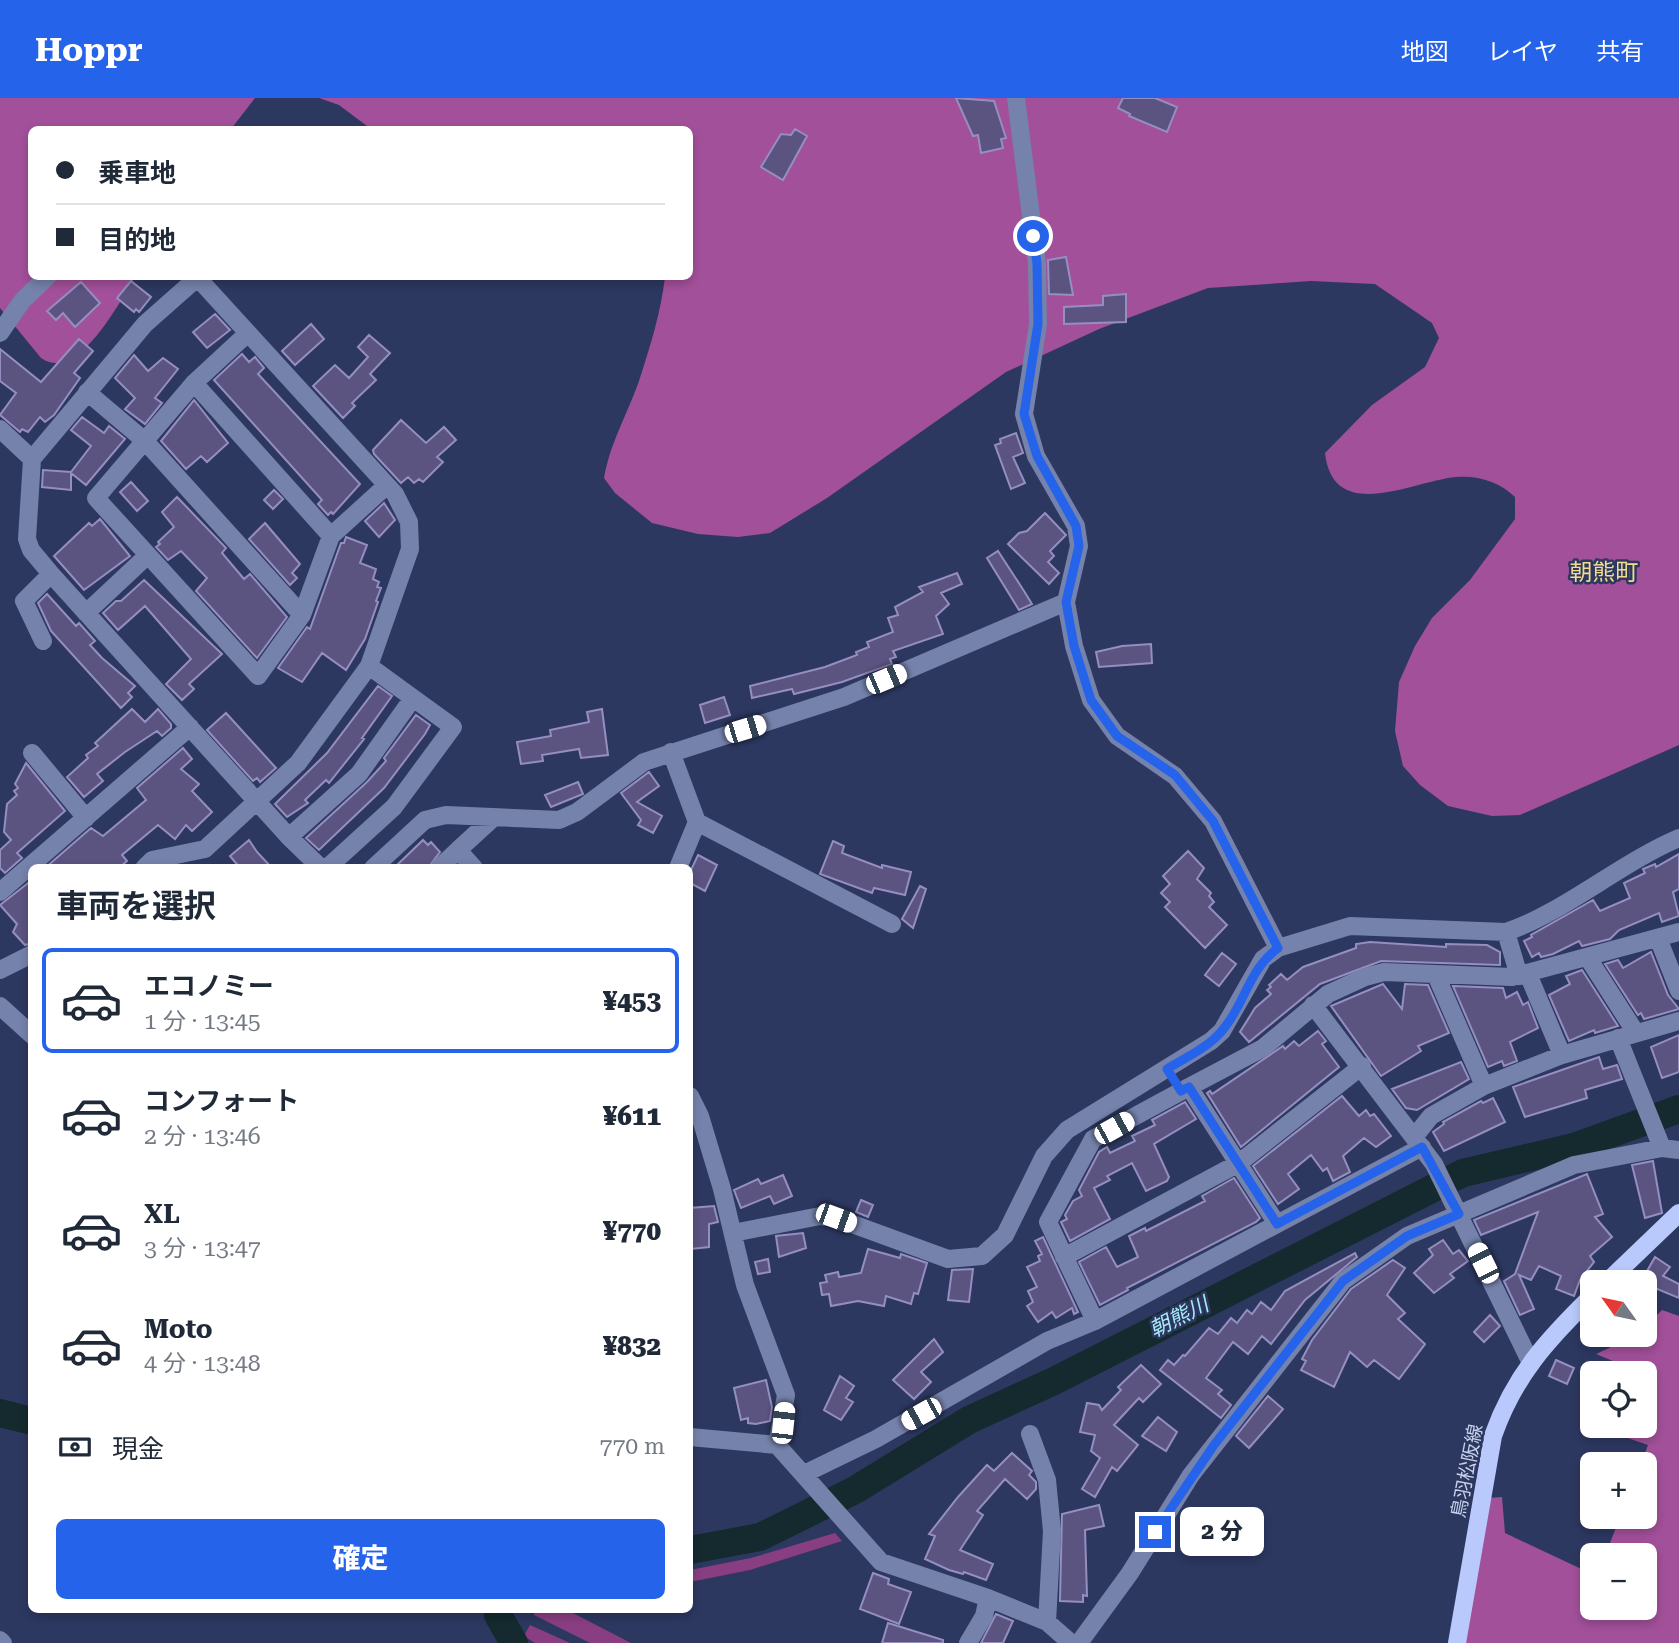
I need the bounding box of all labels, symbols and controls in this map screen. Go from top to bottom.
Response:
text: Hoppr [35,30,143,69]
text: 地図 [1401,38,1449,66]
text: レイヤ [1487,38,1558,66]
text: 共有 [1596,38,1644,66]
text: 乗車地 [98,158,176,188]
route start [1017,220,1049,252]
text: 目的地 [98,225,176,255]
district label: 朝熊町 [1570,559,1639,586]
car [863,661,910,697]
car [722,713,769,745]
text: 車両を選択 [56,887,216,925]
icon: car [60,969,123,1032]
text: エコノミー [144,971,274,1001]
text: ¥453 [603,986,661,1016]
text: 1 分 · 13:45 [144,1008,261,1035]
icon: car [60,1084,123,1147]
text: コンフォート [144,1086,299,1116]
text: ¥611 [603,1101,661,1131]
car [1091,1109,1138,1147]
text: 2 分 · 13:46 [144,1123,261,1150]
icon: car [60,1199,123,1262]
text: XL [144,1199,180,1229]
car [813,1201,860,1235]
text: ¥770 [603,1216,661,1246]
text: 3 分 · 13:47 [144,1235,261,1262]
car [1465,1240,1502,1286]
north arrow [1580,1270,1657,1348]
map controls [1580,1270,1657,1620]
water label: 朝熊川 [1145,1291,1214,1342]
icon: car [60,1314,123,1377]
text: Moto [144,1314,213,1344]
text: ¥832 [603,1331,661,1361]
text: 4 分 · 13:48 [144,1350,261,1377]
button: locate [1580,1361,1657,1438]
car [898,1395,945,1433]
car [771,1401,796,1445]
street label: 鳥羽松阪線 [1447,1422,1487,1520]
icon: cash [56,1428,94,1466]
text: 770 m [600,1433,665,1460]
text: 現金 [112,1434,164,1464]
button: + [1580,1452,1657,1529]
callout: 2 分 [1180,1508,1264,1556]
route end [1139,1516,1171,1548]
text: 2 分 [1201,1518,1243,1545]
button: 確定 [56,1519,665,1599]
button: − [1580,1543,1657,1620]

